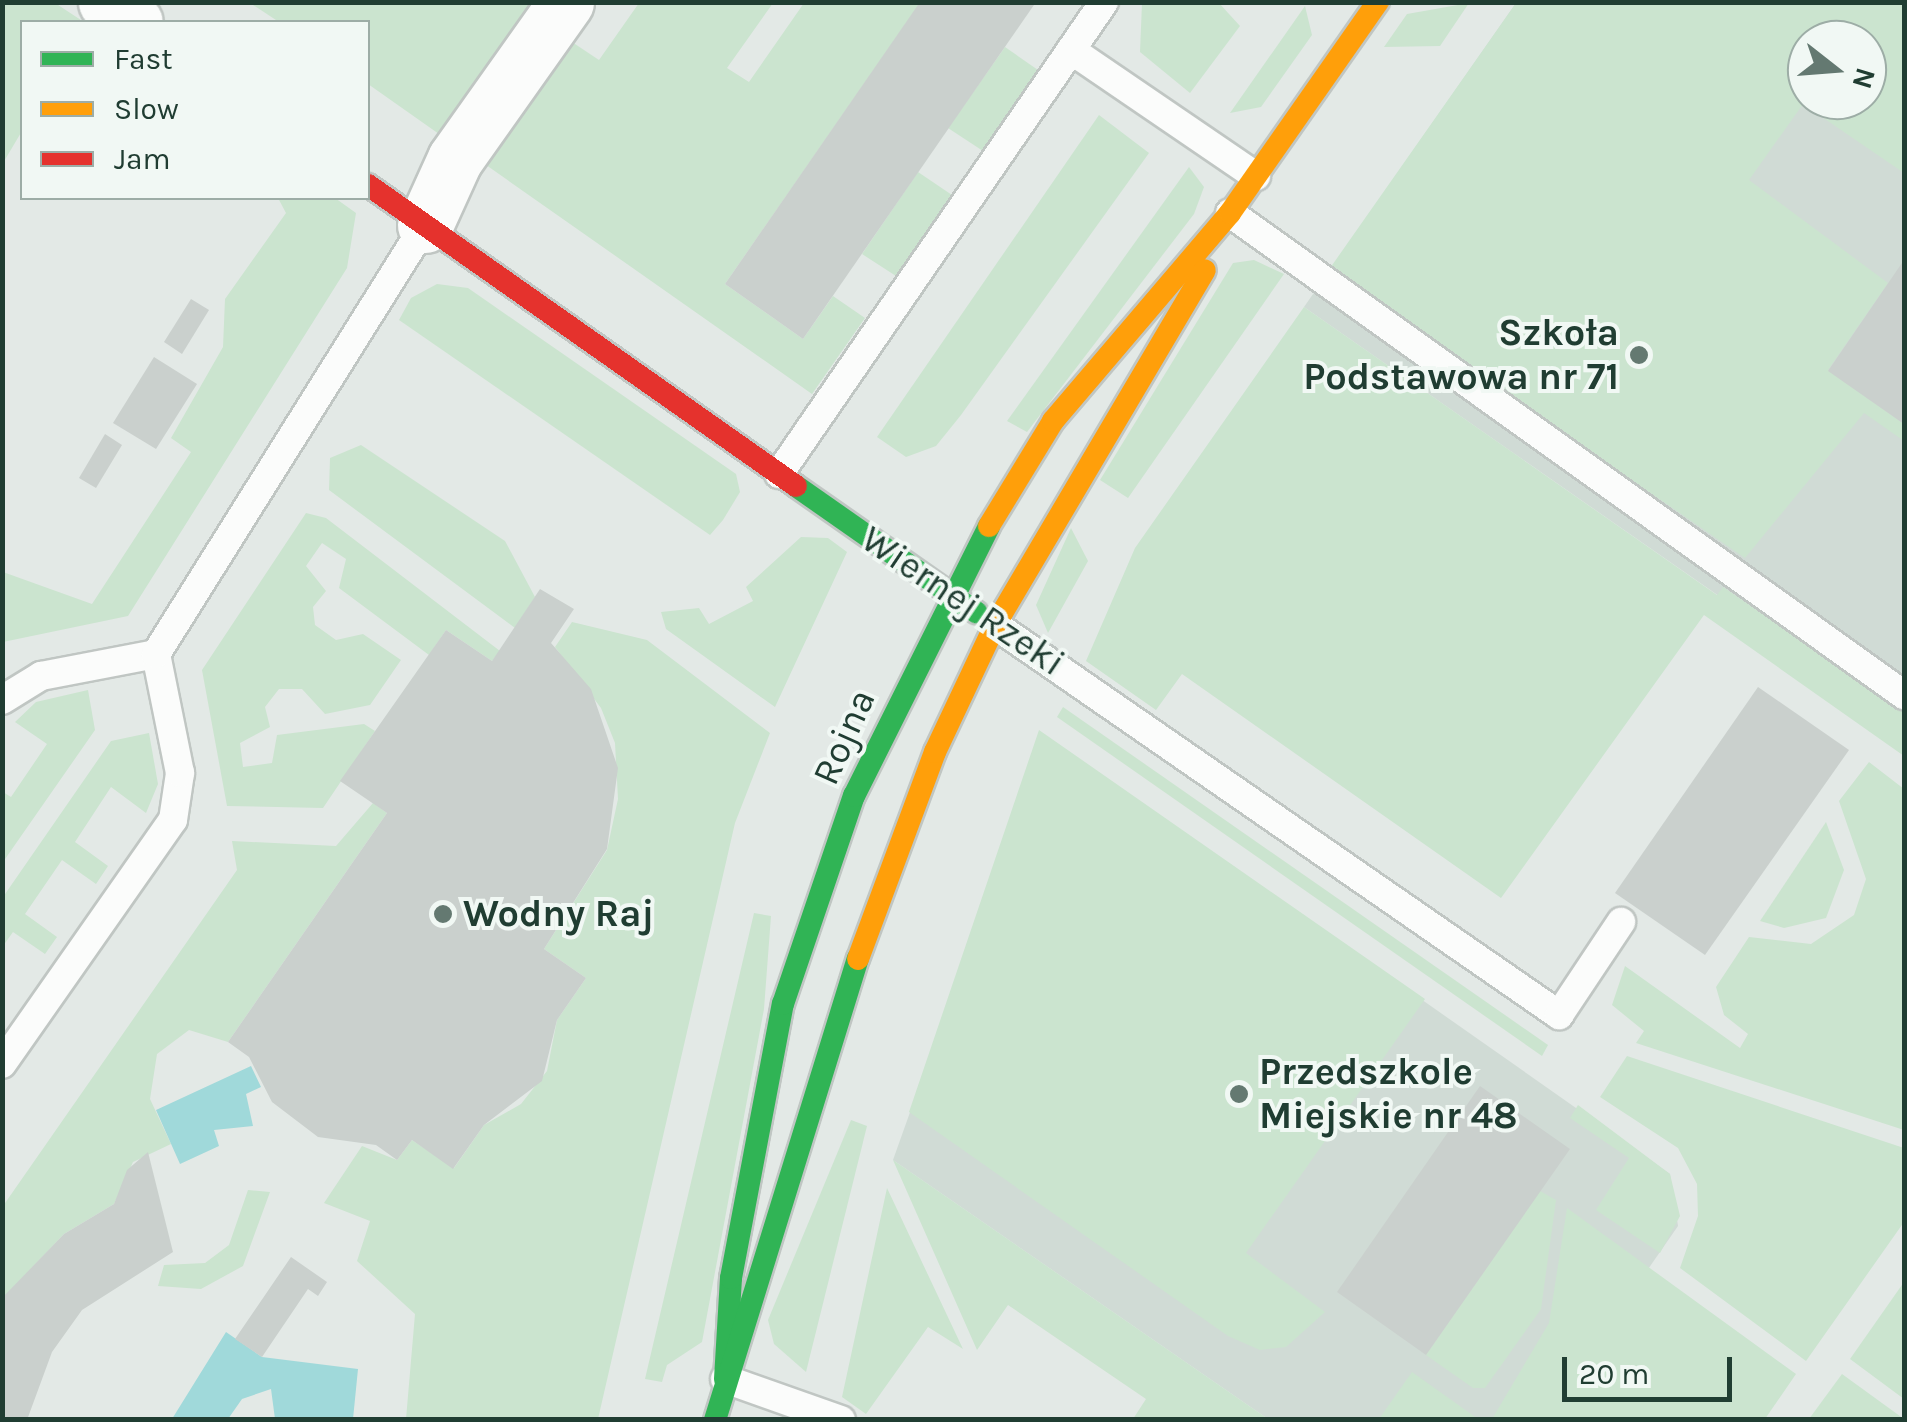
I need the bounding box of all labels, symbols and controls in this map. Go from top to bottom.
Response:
legend [20,20,370,200]
north arrow [1787,20,1887,120]
text: Fast [114,41,173,77]
text: N [1846,64,1883,93]
text: Slow [114,91,179,127]
text: Jam [114,141,171,177]
place label: Szkoła Podstawowa nr 71 [1303,310,1619,399]
marker: Szkoła Podstawowa nr 71 [1628,344,1650,366]
street label: Wiernej Rzeki [853,516,1073,686]
street label: Rojna [803,682,885,792]
place label: Wodny Raj [463,891,654,937]
marker: Wodny Raj [432,903,454,925]
place label: Przedszkole Miejskie nr 48 [1259,1049,1518,1138]
marker: Przedszkole Miejskie nr 48 [1228,1083,1250,1105]
scale bar [1567,1337,1737,1399]
text: 20 m [1579,1356,1649,1392]

